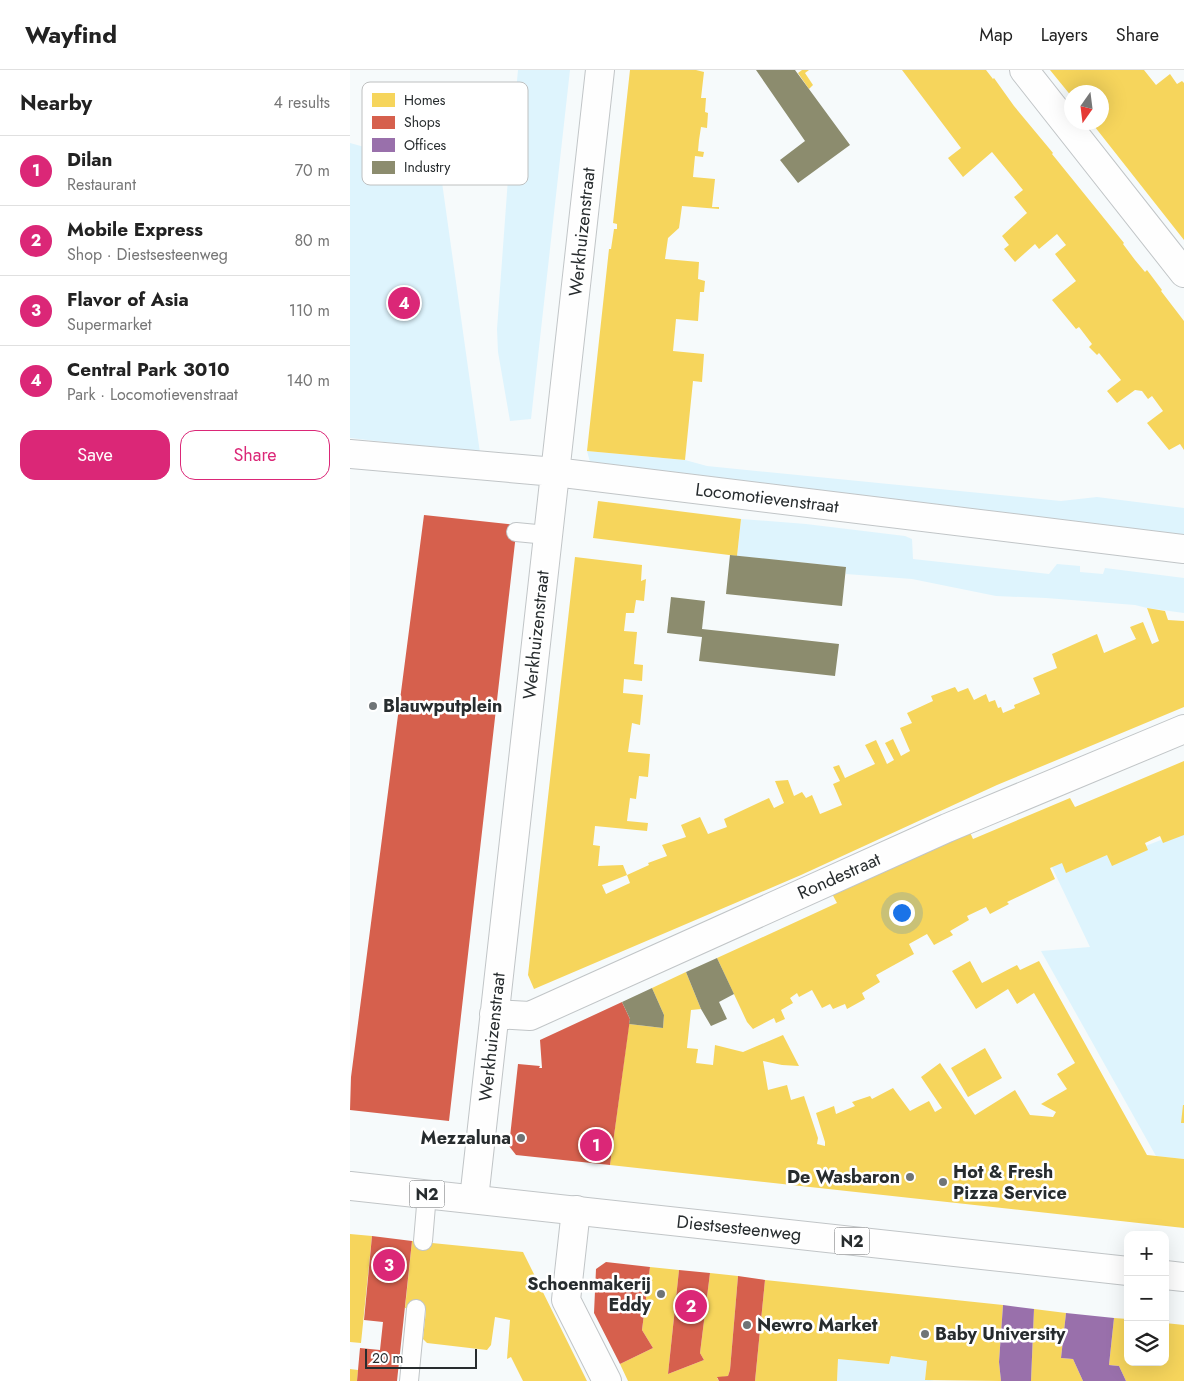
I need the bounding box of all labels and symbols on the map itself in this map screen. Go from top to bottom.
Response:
legend [362,82,528,185]
north arrow [1064,85,1109,130]
text: Homes [404,90,446,110]
text: Shops [404,112,441,132]
text: Offices [404,135,447,155]
text: Industry [404,157,451,177]
street label: Werkhuizenstraat [562,166,602,298]
pin: 4 [388,284,420,322]
street label: Locomotievenstraat [694,476,841,520]
street label: Werkhuizenstraat [516,569,556,701]
place label: Blauwputplein [383,693,502,719]
marker: Blauwputplein [367,700,379,712]
street label: Rondestraat [793,846,885,906]
your location [889,900,915,926]
street label: Werkhuizenstraat [472,971,512,1103]
place label: Mezzaluna [421,1125,511,1151]
pin: 1 [580,1126,612,1164]
marker: Mezzaluna [515,1132,527,1144]
place label: Hot & Fresh Pizza Service [953,1159,1067,1206]
place label: De Wasbaron [787,1164,900,1190]
marker: De Wasbaron [904,1171,916,1183]
marker: Hot & Fresh Pizza Service [937,1176,949,1188]
road number: N2 [410,1180,444,1208]
street label: Diestsesteenweg [675,1209,803,1247]
road number: N2 [834,1228,870,1254]
pin: 3 [373,1246,405,1284]
place label: Schoenmakerij Eddy [527,1271,652,1318]
pin: 2 [675,1287,707,1325]
marker: Schoenmakerij Eddy [655,1288,667,1300]
place label: Newro Market [757,1312,878,1338]
marker: Newro Market [741,1319,753,1331]
place label: Baby University [935,1321,1066,1347]
marker: Baby University [919,1328,931,1340]
scale bar [365,1346,478,1369]

